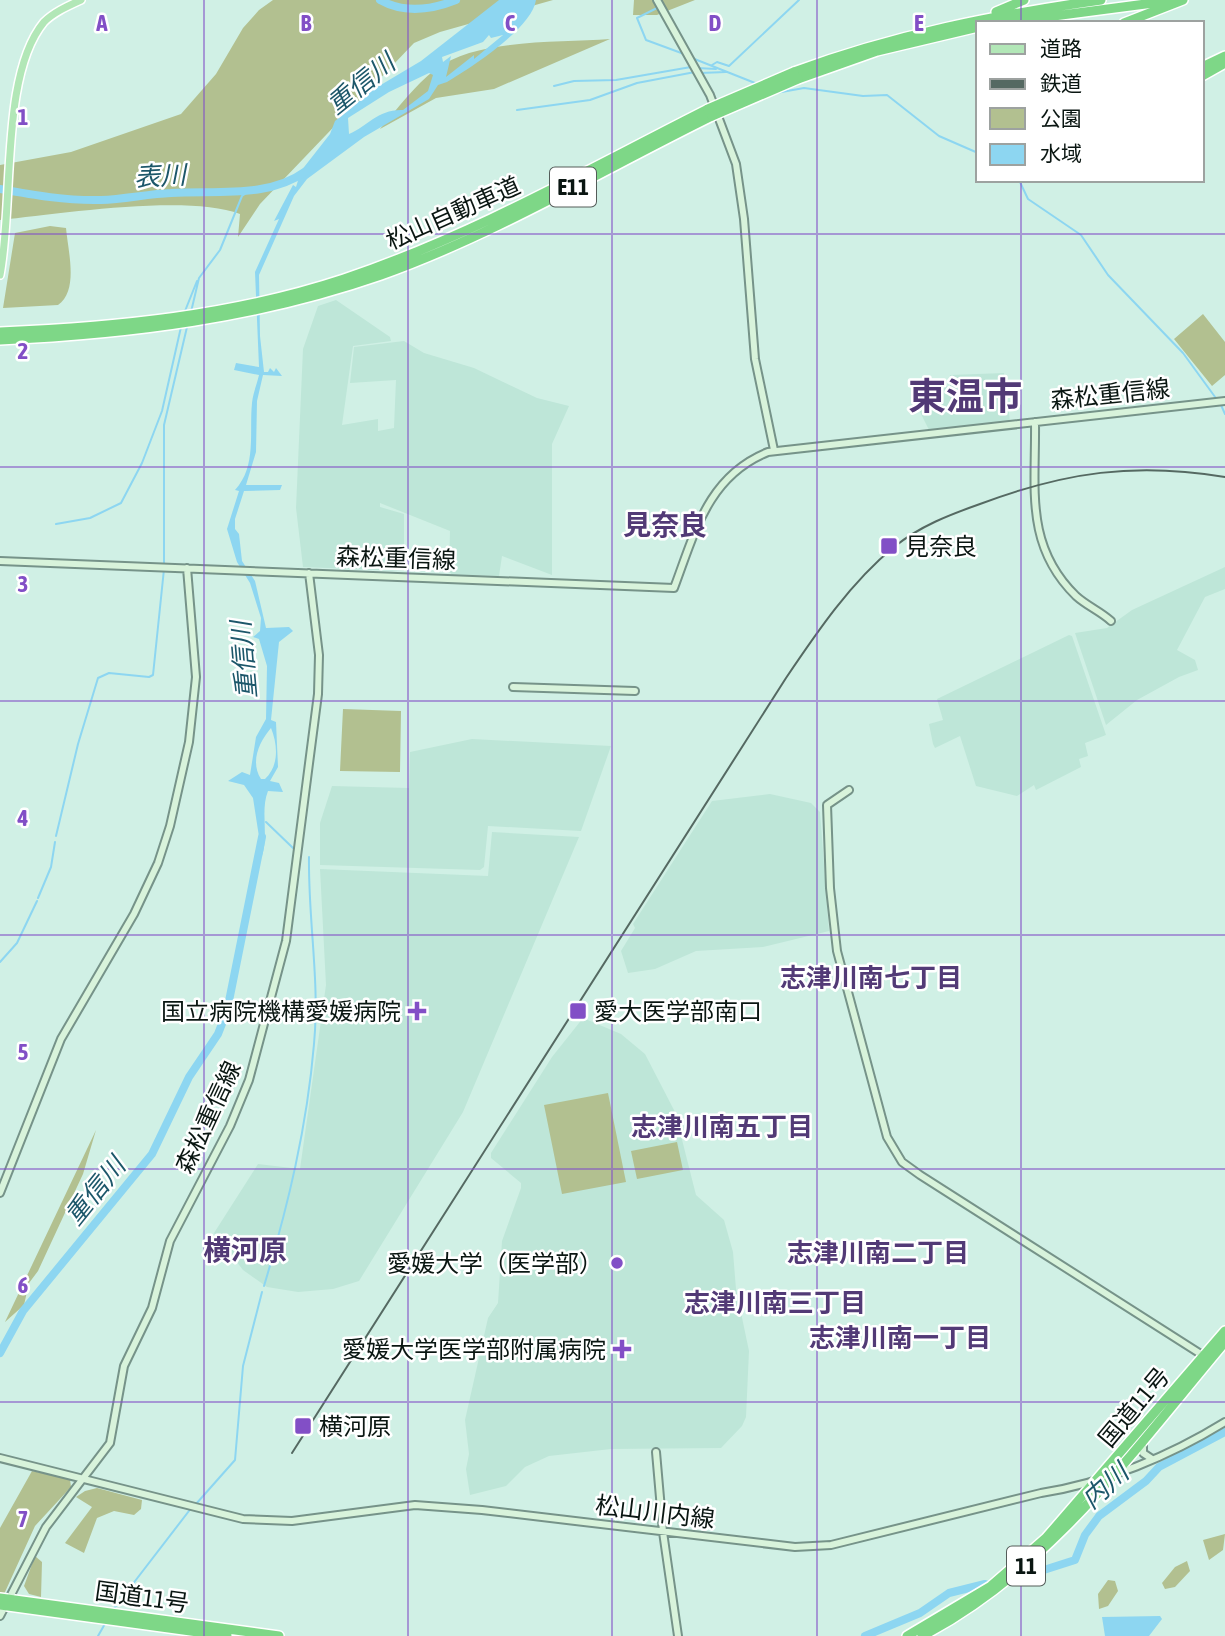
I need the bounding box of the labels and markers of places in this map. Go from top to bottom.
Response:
place label: 見奈良 [905,533,977,560]
marker: 見奈良 [879,536,899,556]
place label: 国立病院機構愛媛病院 [161,998,401,1025]
place label: 愛大医学部南口 [594,998,762,1025]
marker: 国立病院機構愛媛病院 [407,1001,427,1021]
marker: 愛大医学部南口 [568,1001,588,1021]
place label: 愛媛大学（医学部） [387,1250,603,1277]
marker: 愛媛大学（医学部） [609,1255,625,1271]
place label: 愛媛大学医学部附属病院 [342,1336,606,1363]
marker: 愛媛大学医学部附属病院 [612,1339,632,1359]
place label: 横河原 [319,1413,391,1440]
marker: 横河原 [293,1416,313,1436]

